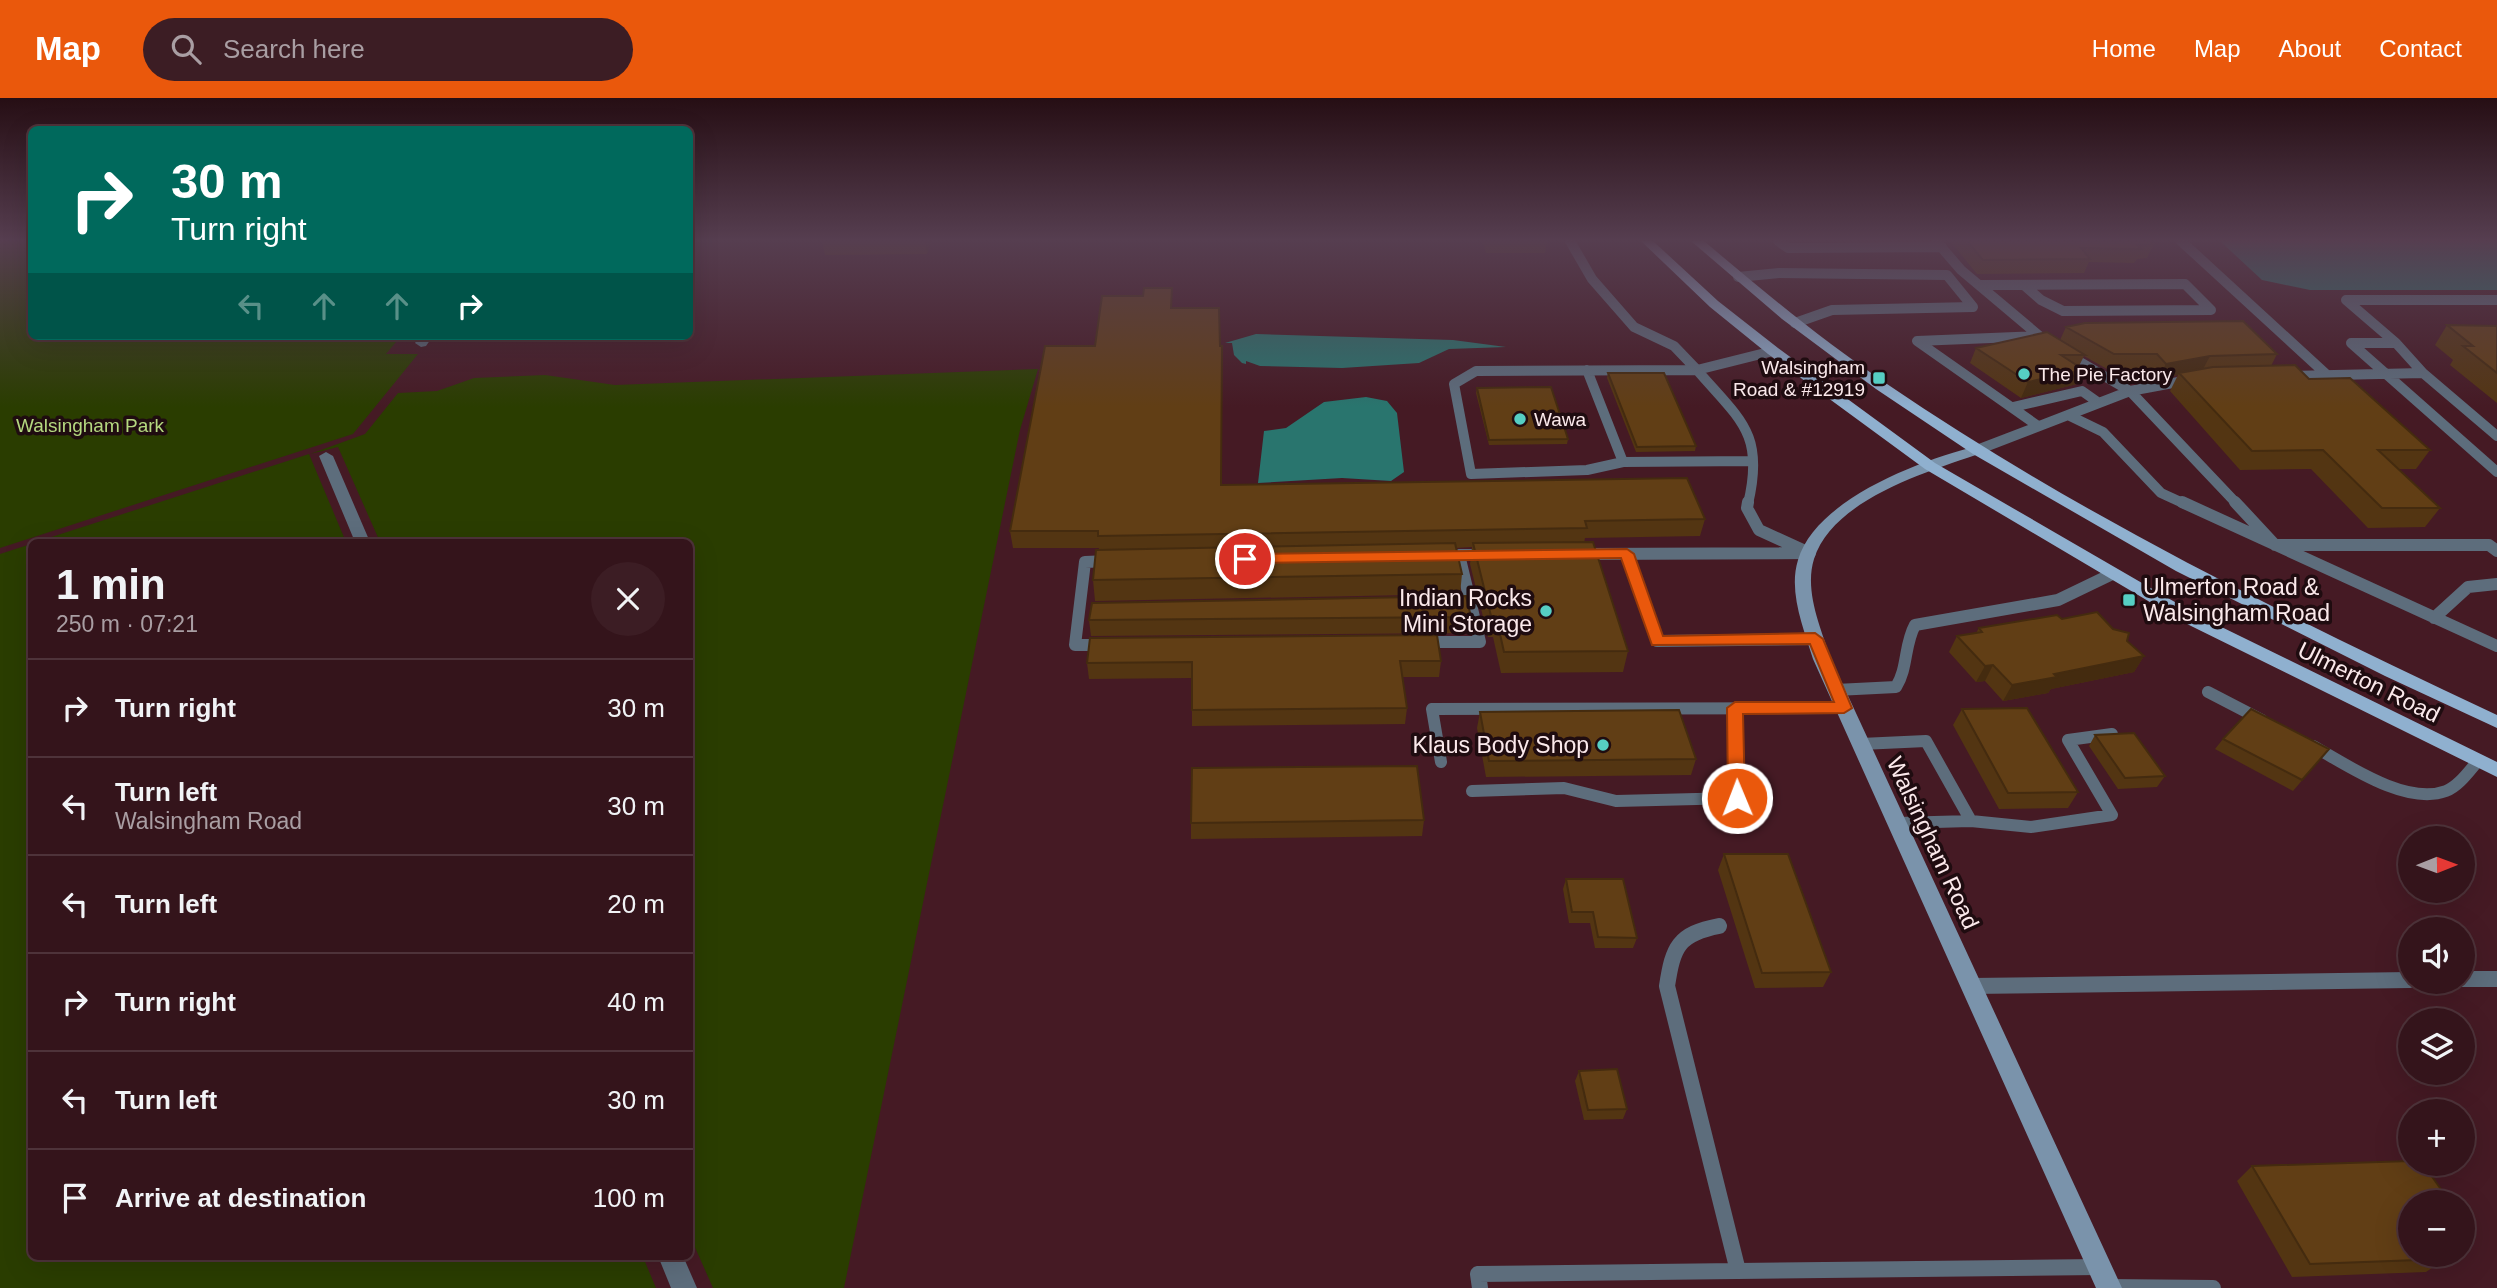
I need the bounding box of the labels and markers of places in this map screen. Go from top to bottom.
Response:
place label: Walsingham Road & #12919 [1733,357,1865,400]
place label: The Pie Factory [2038,364,2173,385]
marker: The Pie Factory [2016,366,2032,382]
marker: Walsingham Road & #12919 [1871,370,1887,386]
place label: Wawa [1534,409,1587,430]
marker: Wawa [1512,411,1528,427]
pin [1215,529,1275,589]
place label: Ulmerton Road & Walsingham Road [2143,574,2330,626]
place label: Indian Rocks Mini Storage [1399,585,1532,637]
marker: Ulmerton Road & Walsingham Road [2121,592,2137,608]
marker: Indian Rocks Mini Storage [1538,603,1554,619]
place label: Klaus Body Shop [1413,732,1589,758]
marker: Klaus Body Shop [1595,737,1611,753]

